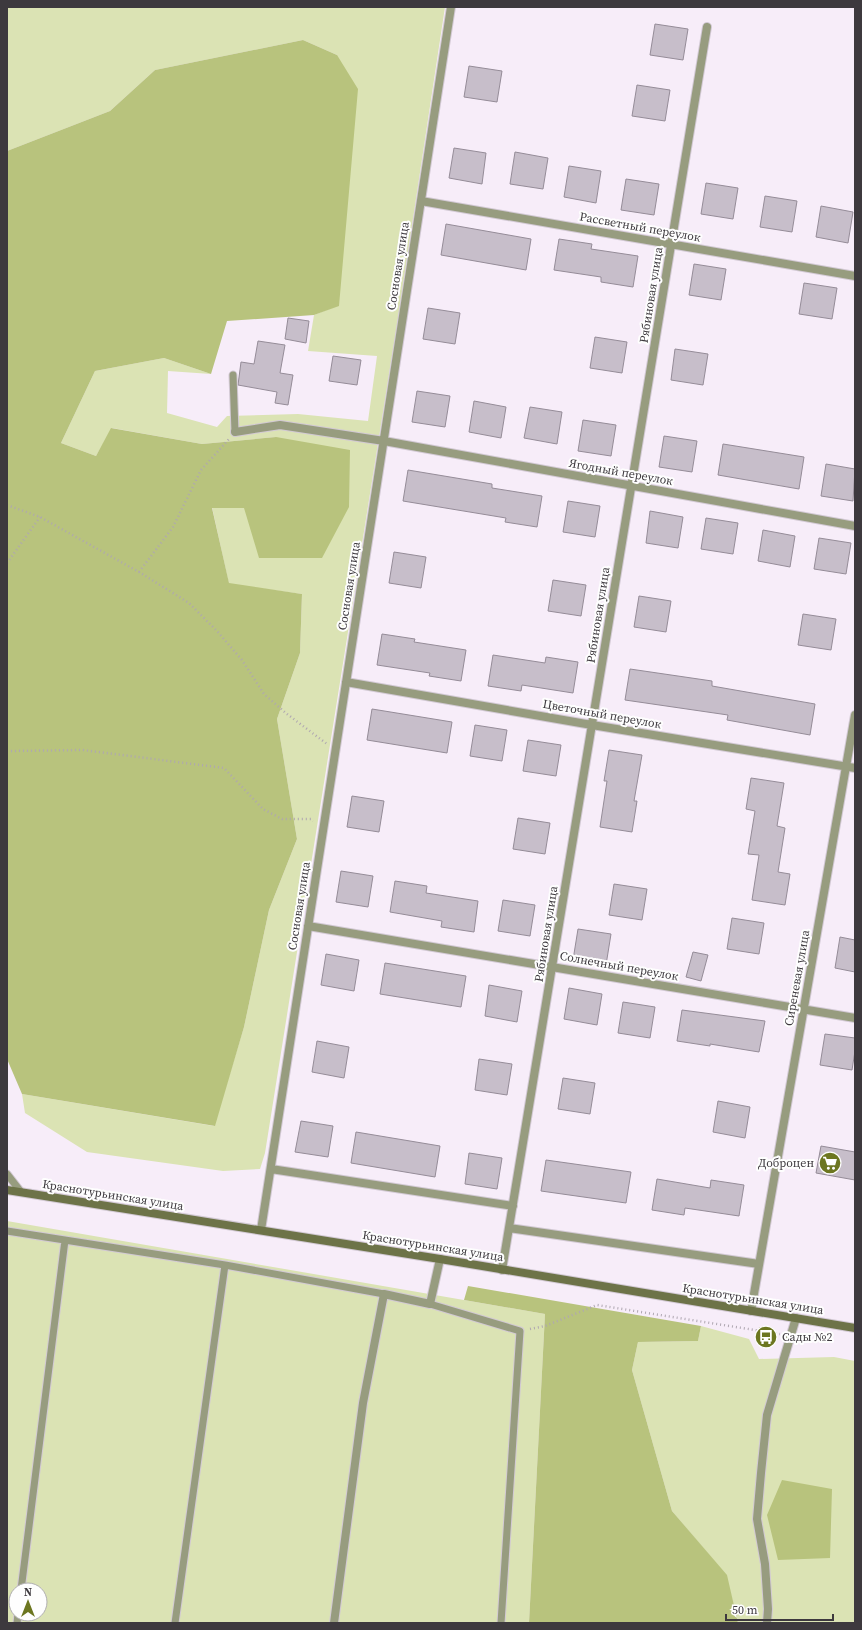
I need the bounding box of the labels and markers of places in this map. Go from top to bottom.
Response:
supermarket icon: Доброцен [817,1150,843,1176]
place label: Доброцен [758,1155,814,1171]
bus stop icon: Сады №2 [753,1324,779,1350]
place label: Сады №2 [782,1329,832,1345]

